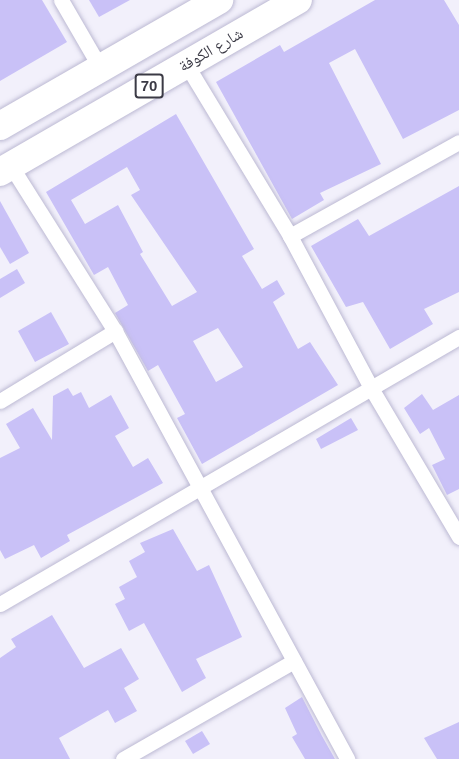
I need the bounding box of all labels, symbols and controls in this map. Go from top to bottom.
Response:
street label: شارع الكوفة [176,24,246,76]
road number: 70 [134,74,164,98]

